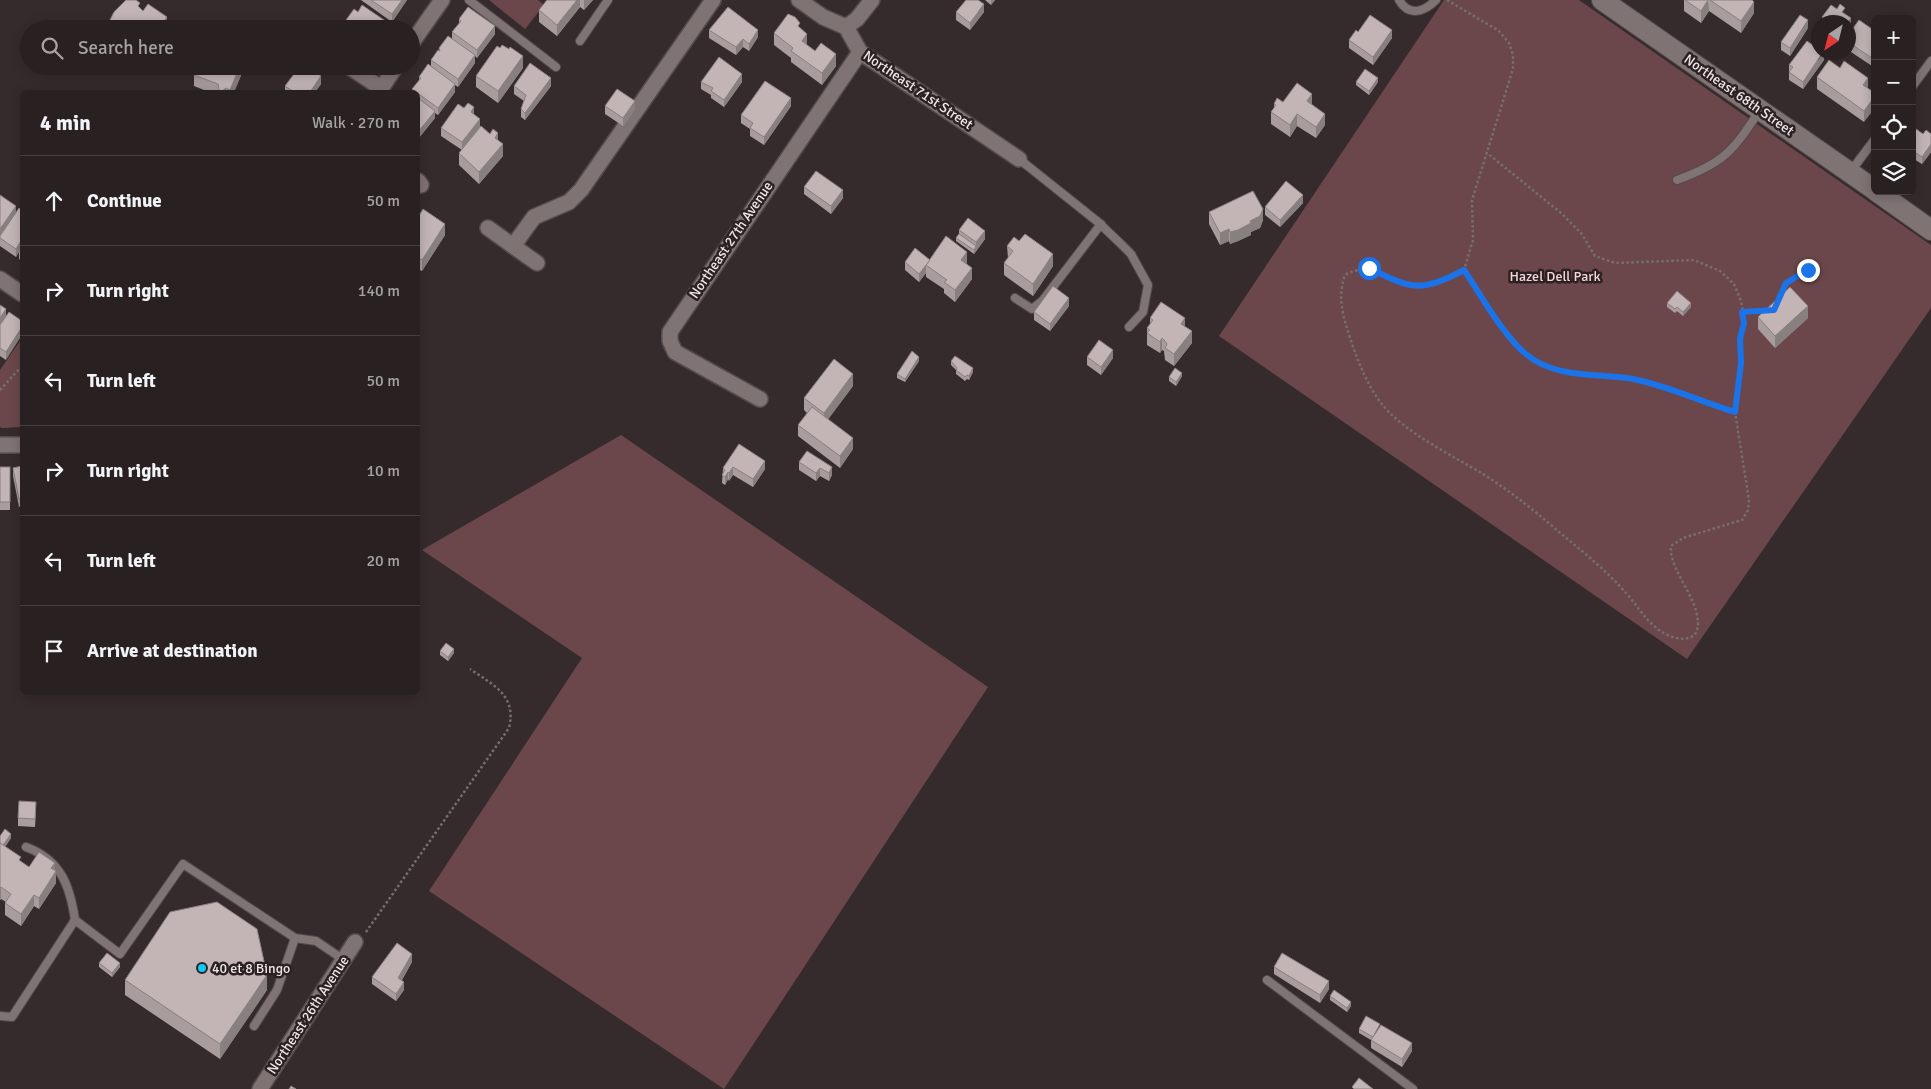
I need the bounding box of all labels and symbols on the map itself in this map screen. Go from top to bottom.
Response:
north arrow [1811,15,1856,60]
street label: Northeast 71st Street [860,47,976,133]
street label: Northeast 68th Street [1681,51,1797,139]
street label: Northeast 27th Avenue [686,178,776,302]
route start [1358,257,1381,280]
route end [1797,259,1820,282]
park label: Hazel Dell Park [1510,268,1600,285]
street label: Northeast 26th Avenue [263,953,353,1077]
place label: 40 et 8 Bingo [212,960,290,977]
marker: 40 et 8 Bingo [196,962,208,974]

